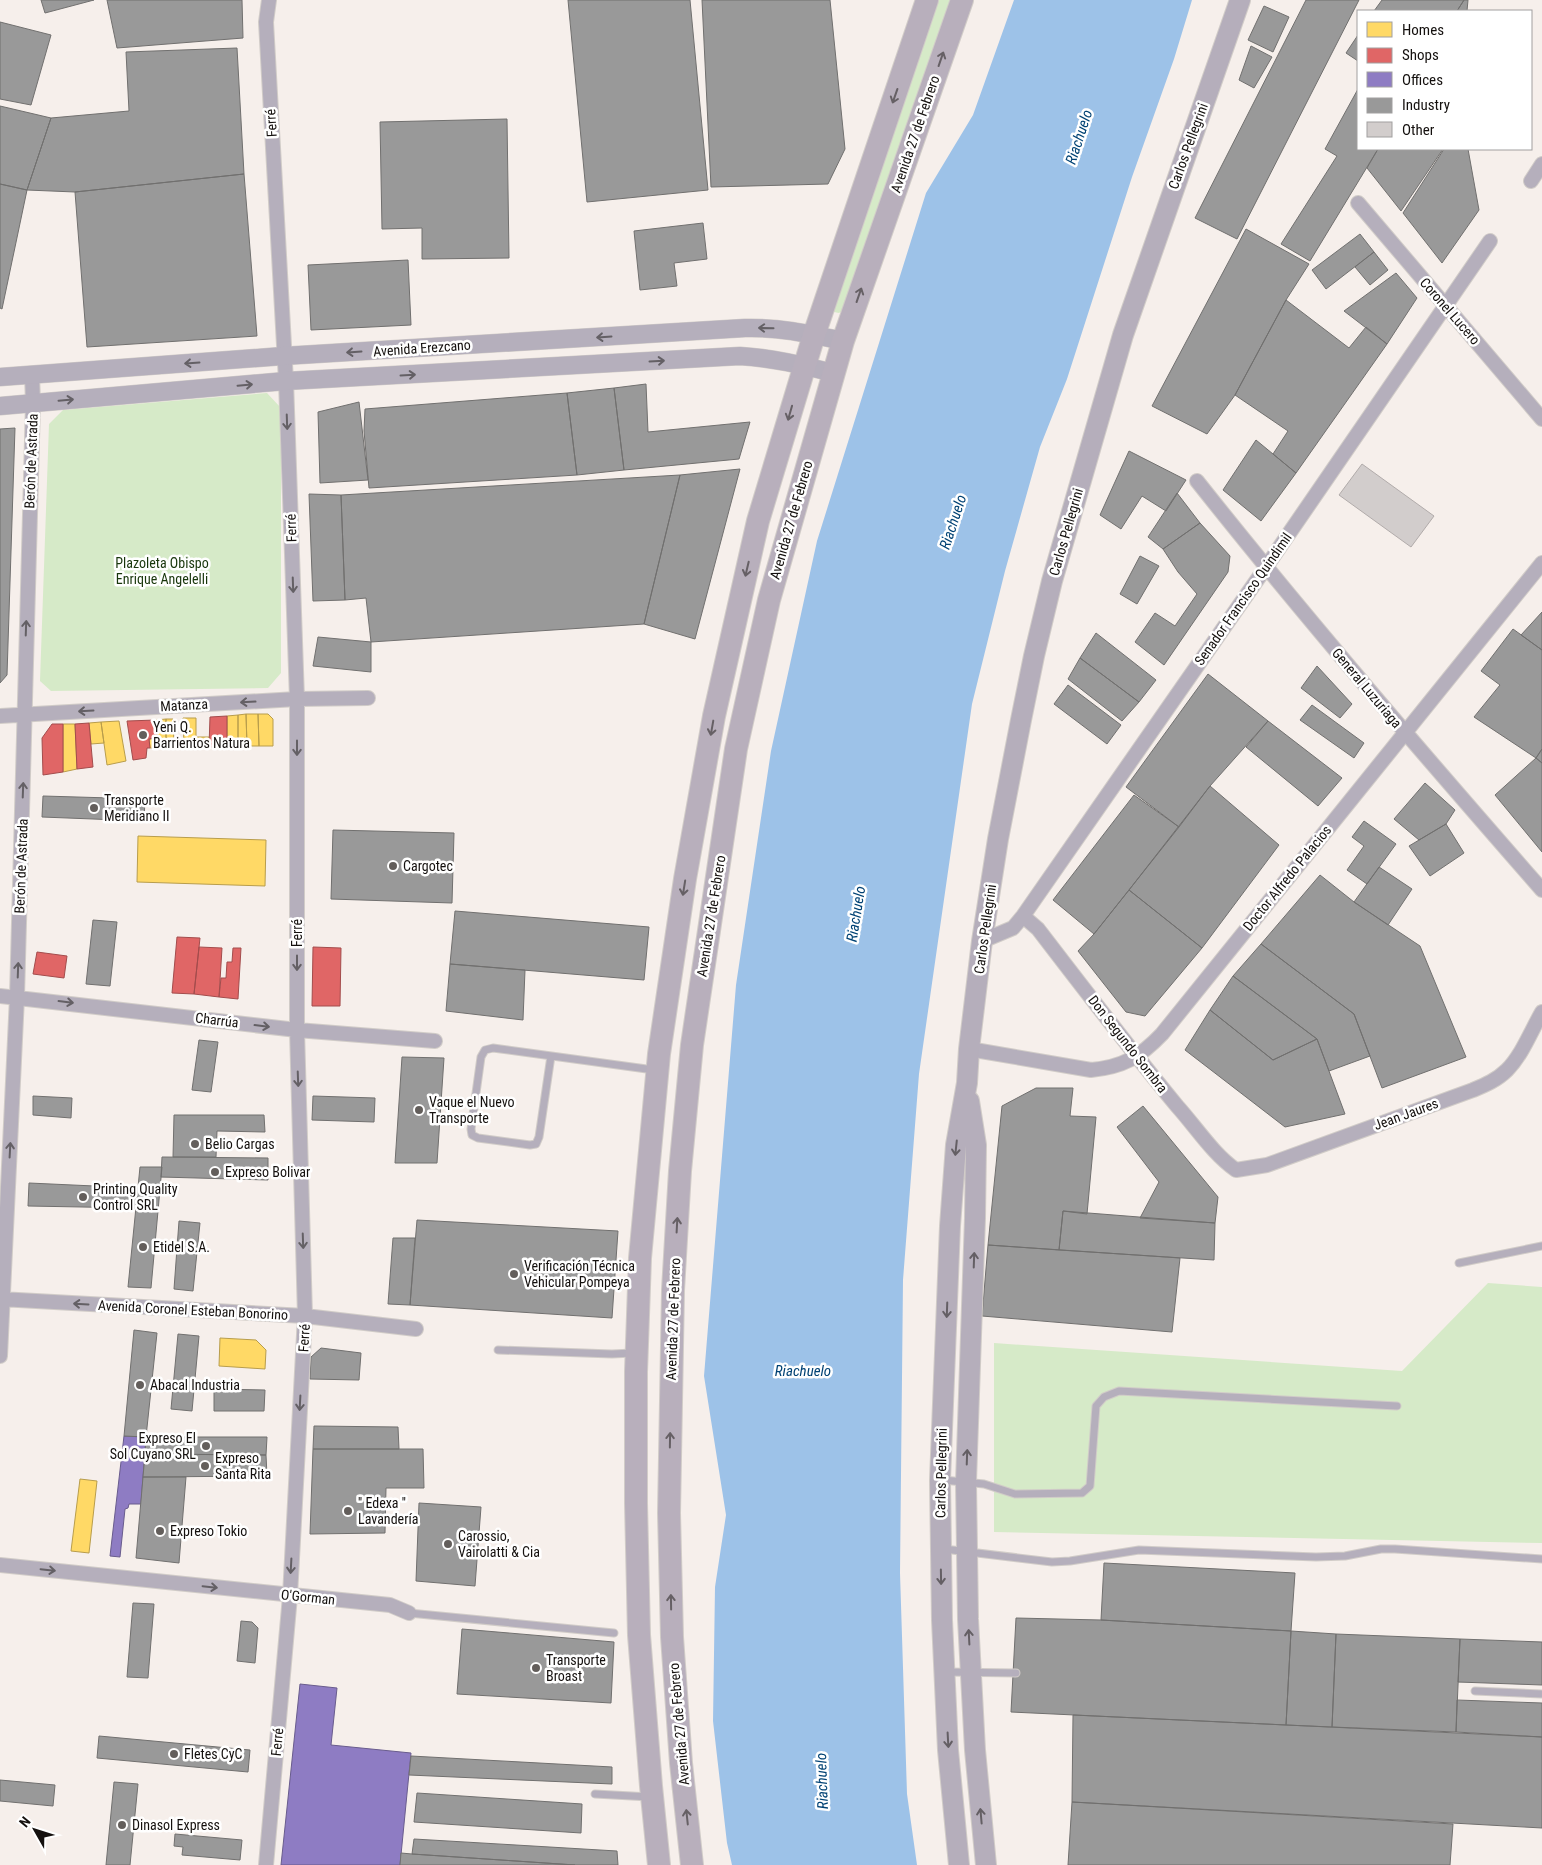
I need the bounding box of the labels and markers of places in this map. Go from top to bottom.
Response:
place label: Yeni Q. Barrientos Natura [153,719,250,751]
marker: Yeni Q. Barrientos Natura [137,729,149,741]
place label: Transporte Meridiano II [104,792,170,824]
marker: Transporte Meridiano II [88,802,100,814]
place label: Cargotec [403,858,453,874]
marker: Cargotec [387,860,399,872]
place label: Vaque el Nuevo Transporte [429,1094,515,1126]
marker: Vaque el Nuevo Transporte [413,1104,425,1116]
place label: Belio Cargas [205,1136,275,1152]
marker: Belio Cargas [189,1138,201,1150]
place label: Expreso Bolivar [225,1164,310,1180]
marker: Expreso Bolivar [209,1166,221,1178]
place label: Printing Quality Control SRL [93,1181,178,1213]
marker: Printing Quality Control SRL [77,1191,89,1203]
place label: Etidel S.A. [153,1239,210,1255]
marker: Etidel S.A. [137,1241,149,1253]
place label: Verificación Técnica Vehicular Pompeya [524,1258,635,1290]
marker: Verificación Técnica Vehicular Pompeya [508,1268,520,1280]
place label: Abacal Industria [150,1377,240,1393]
marker: Abacal Industria [134,1379,146,1391]
place label: Expreso El Sol Cuyano SRL [110,1430,196,1462]
marker: Expreso El Sol Cuyano SRL [200,1440,212,1452]
place label: Expreso Santa Rita [215,1450,271,1482]
marker: Expreso Santa Rita [199,1460,211,1472]
place label: '' Edexa '' Lavandería [358,1495,418,1527]
marker: '' Edexa '' Lavandería [342,1505,354,1517]
place label: Expreso Tokio [170,1523,247,1539]
marker: Expreso Tokio [154,1525,166,1537]
place label: Carossio, Vairolatti & Cia [458,1528,540,1560]
marker: Carossio, Vairolatti & Cia [442,1538,454,1550]
place label: Transporte Broast [546,1652,606,1684]
marker: Transporte Broast [530,1662,542,1674]
place label: Fletes CyC [184,1746,243,1762]
marker: Fletes CyC [168,1748,180,1760]
place label: Dinasol Express [132,1817,220,1833]
marker: Dinasol Express [116,1819,128,1831]

